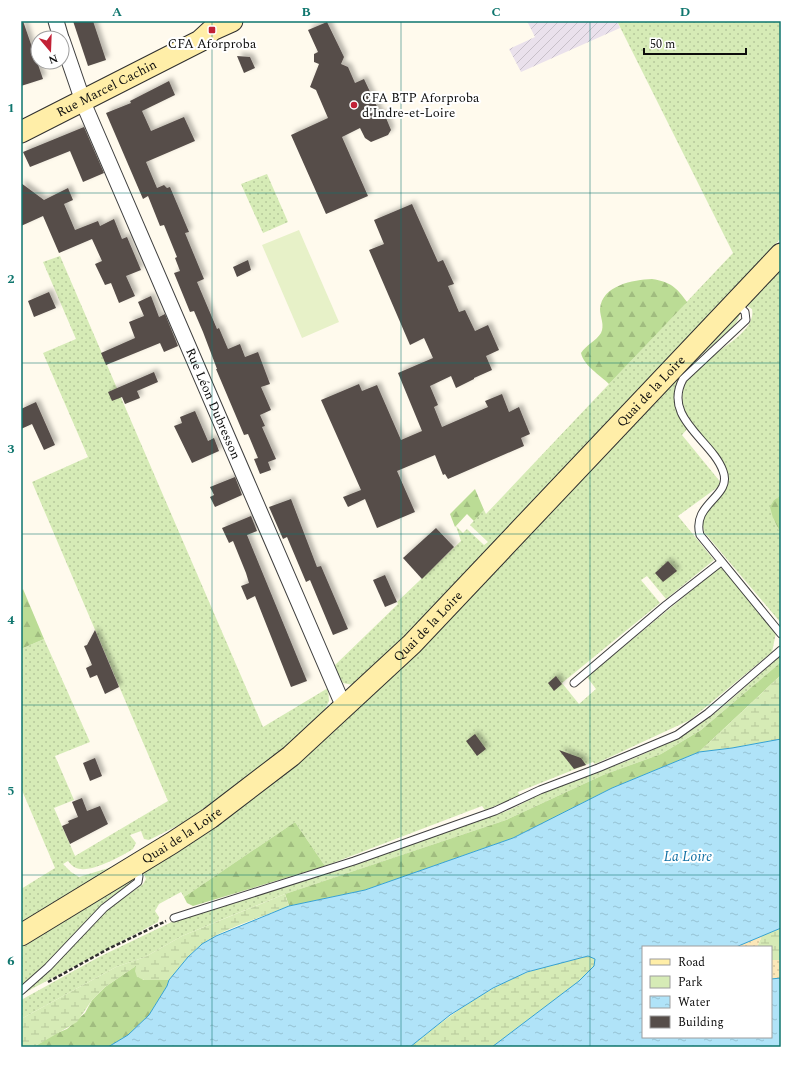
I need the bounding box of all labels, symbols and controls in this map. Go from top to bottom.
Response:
text: A [112,2,122,22]
text: B [301,2,311,22]
text: C [491,2,501,22]
text: D [680,2,690,22]
marker: CFA Aforproba [207,25,217,35]
north arrow [30,30,70,70]
scale bar [644,30,746,56]
place label: CFA Aforproba [168,34,257,54]
text: 50 m [650,35,675,54]
text: N [46,49,60,68]
street label: Rue Marcel Cachin [53,54,161,122]
place label: CFA BTP Aforproba d'Indre-et-Loire [362,88,480,123]
text: 1 [7,98,15,118]
marker: CFA BTP Aforproba d'Indre-et-Loire [349,100,359,110]
text: 2 [7,269,15,289]
street label: Rue Léon Dubresson [180,345,246,463]
street label: Quai de la Loire [612,351,690,432]
text: 3 [7,439,15,459]
street label: Quai de la Loire [389,586,467,667]
text: 4 [7,610,15,630]
text: 5 [7,781,15,801]
street label: Quai de la Loire [138,802,226,869]
water label: La Loire [664,846,712,867]
legend [642,946,772,1038]
text: 6 [7,951,15,971]
text: Road [678,953,705,972]
text: Park [678,973,703,992]
text: Water [678,993,710,1012]
text: Building [678,1013,724,1032]

